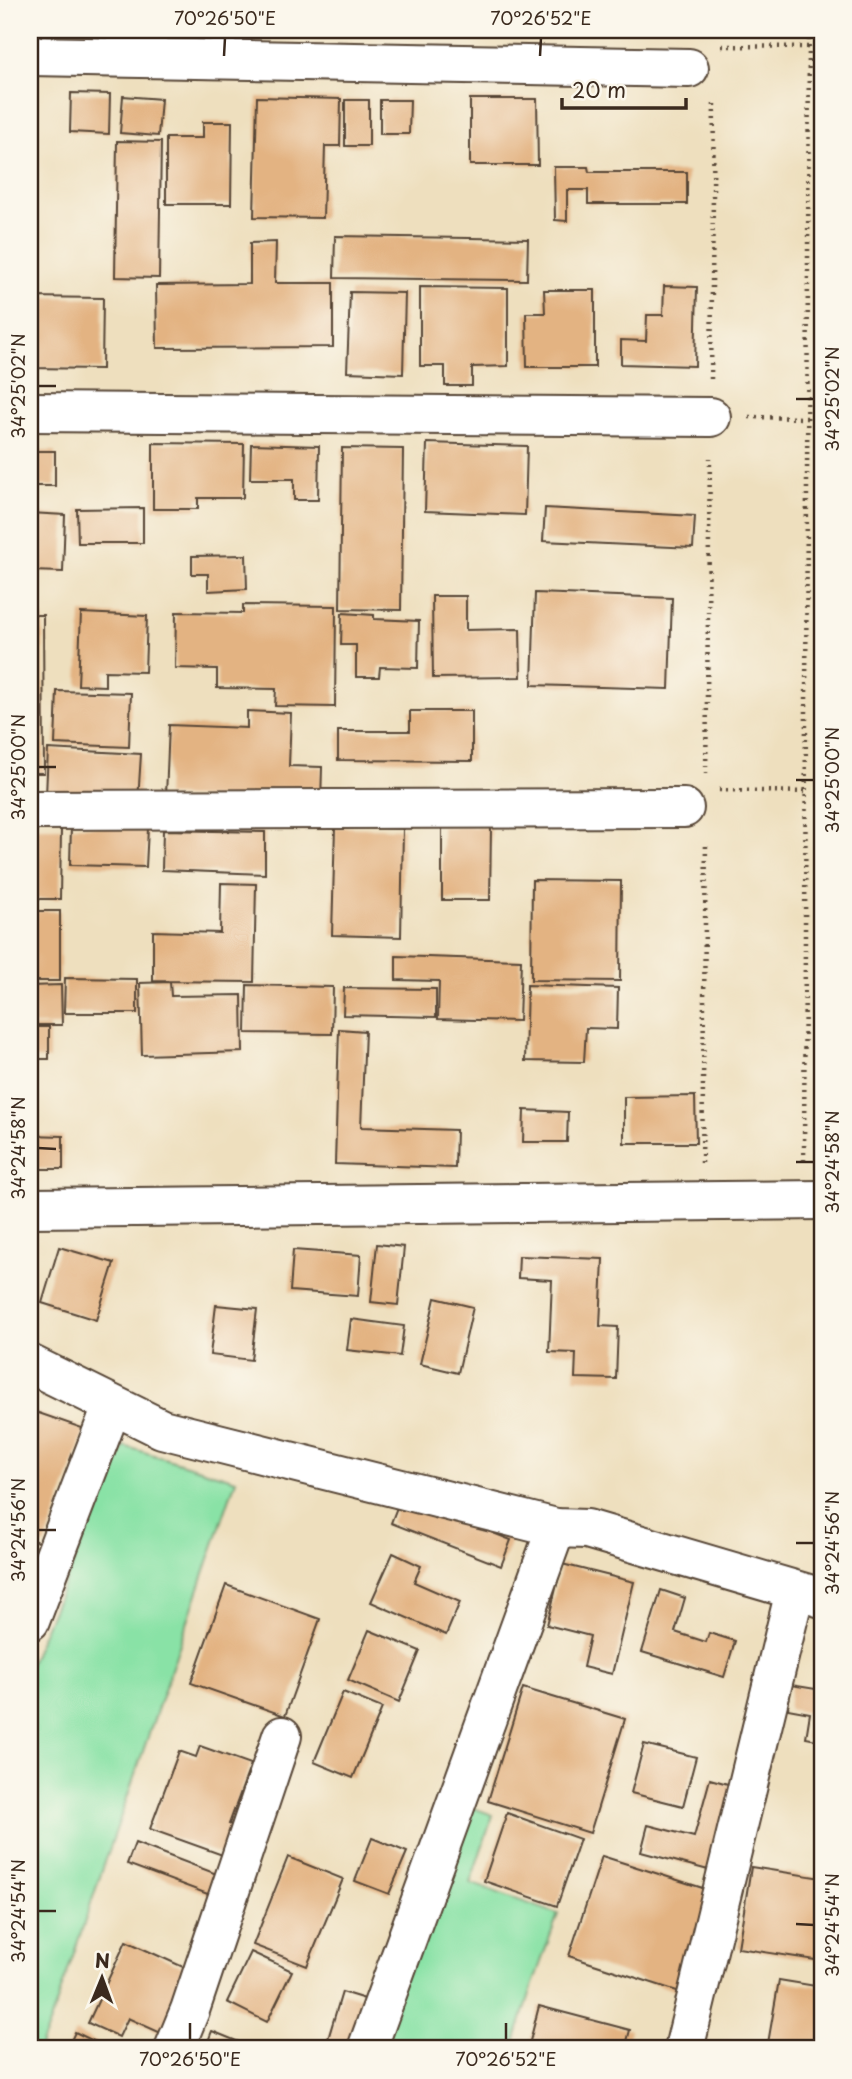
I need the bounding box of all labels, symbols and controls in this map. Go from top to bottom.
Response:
text: 70°26'50"E [174,4,276,31]
text: 70°26'52"E [490,4,592,31]
scale bar [562,66,686,110]
text: 20 m [572,73,626,105]
text: 34°25'02"N [4,333,31,439]
text: 34°25'02"N [818,346,845,452]
text: 34°25'00"N [4,714,31,820]
text: 34°25'00"N [818,727,845,833]
text: 34°24'58"N [4,1096,31,1200]
text: 34°24'58"N [818,1110,845,1214]
text: 34°24'56"N [4,1478,31,1582]
text: 34°24'56"N [818,1491,845,1595]
text: 34°24'54"N [4,1859,31,1963]
text: 34°24'54"N [818,1873,845,1977]
north arrow [66,1942,136,2012]
text: N [95,1946,110,1974]
text: 70°26'50"E [139,2045,241,2072]
text: 70°26'52"E [455,2045,557,2072]

